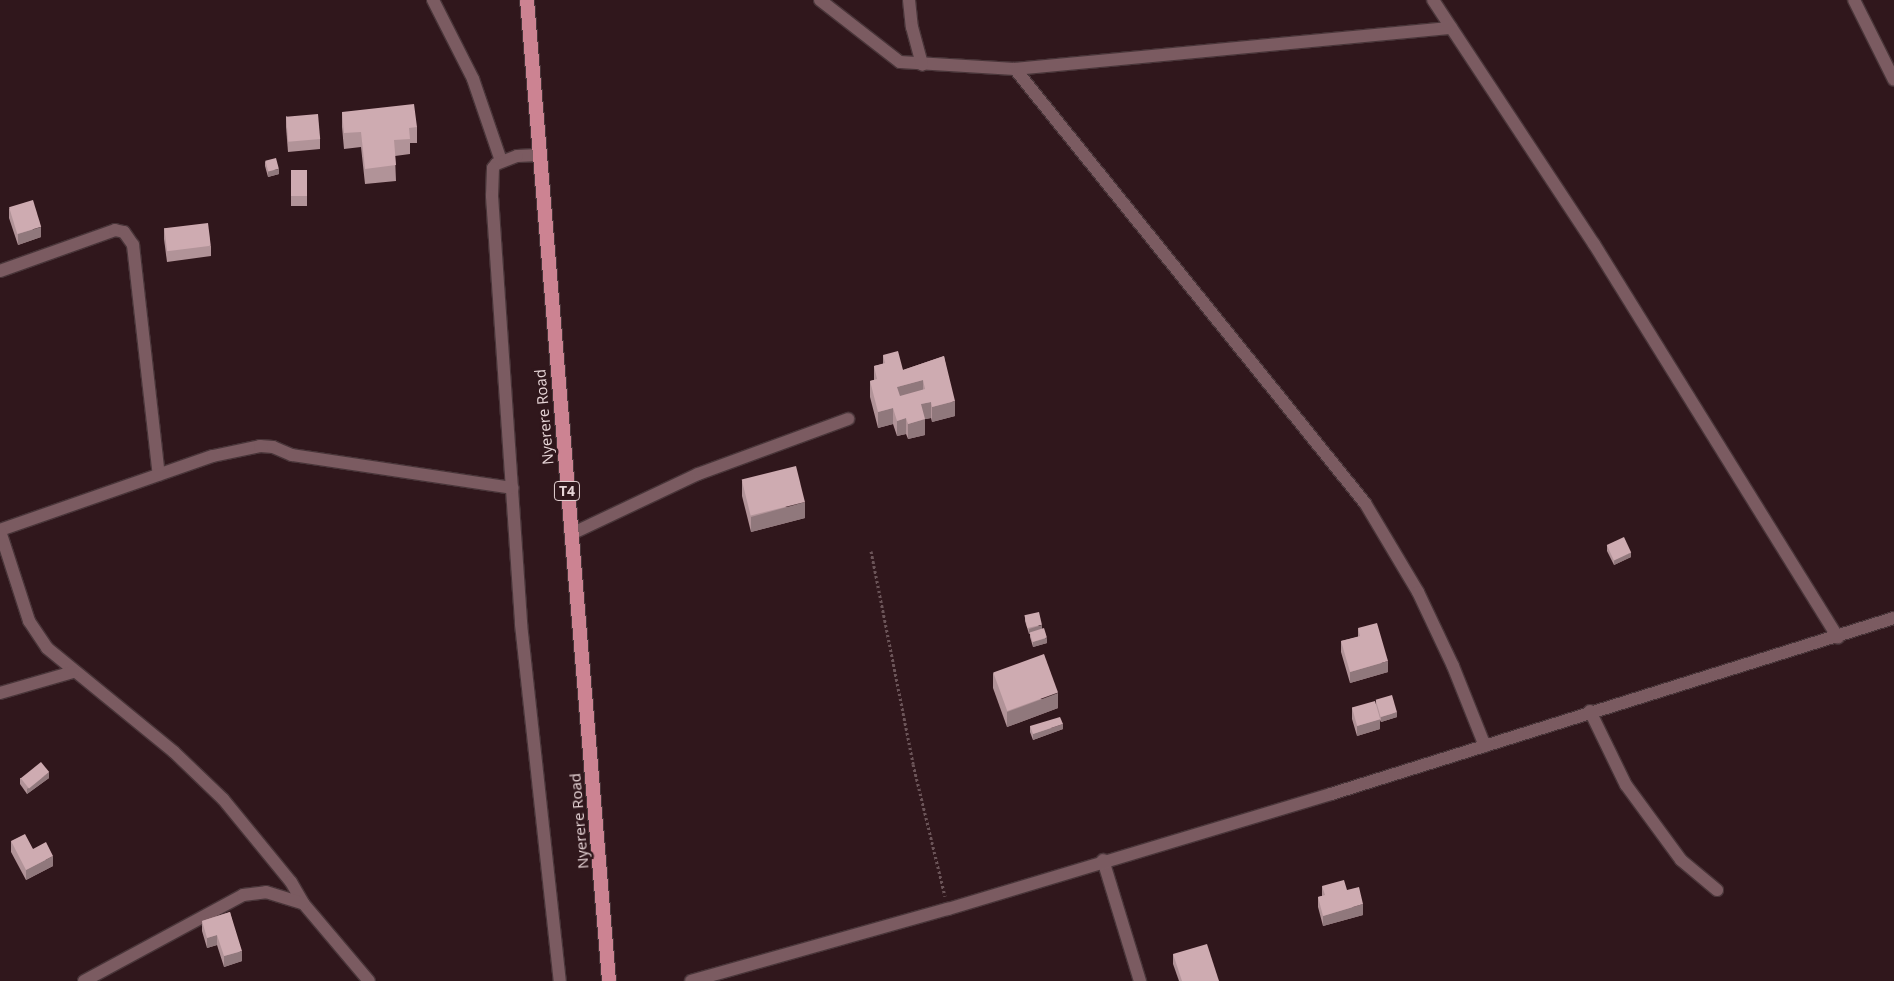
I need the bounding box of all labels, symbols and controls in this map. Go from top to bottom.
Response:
street label: Nyerere Road [531,368,557,466]
road number: T4 [553,480,581,502]
street label: Nyerere Road [566,772,592,870]

